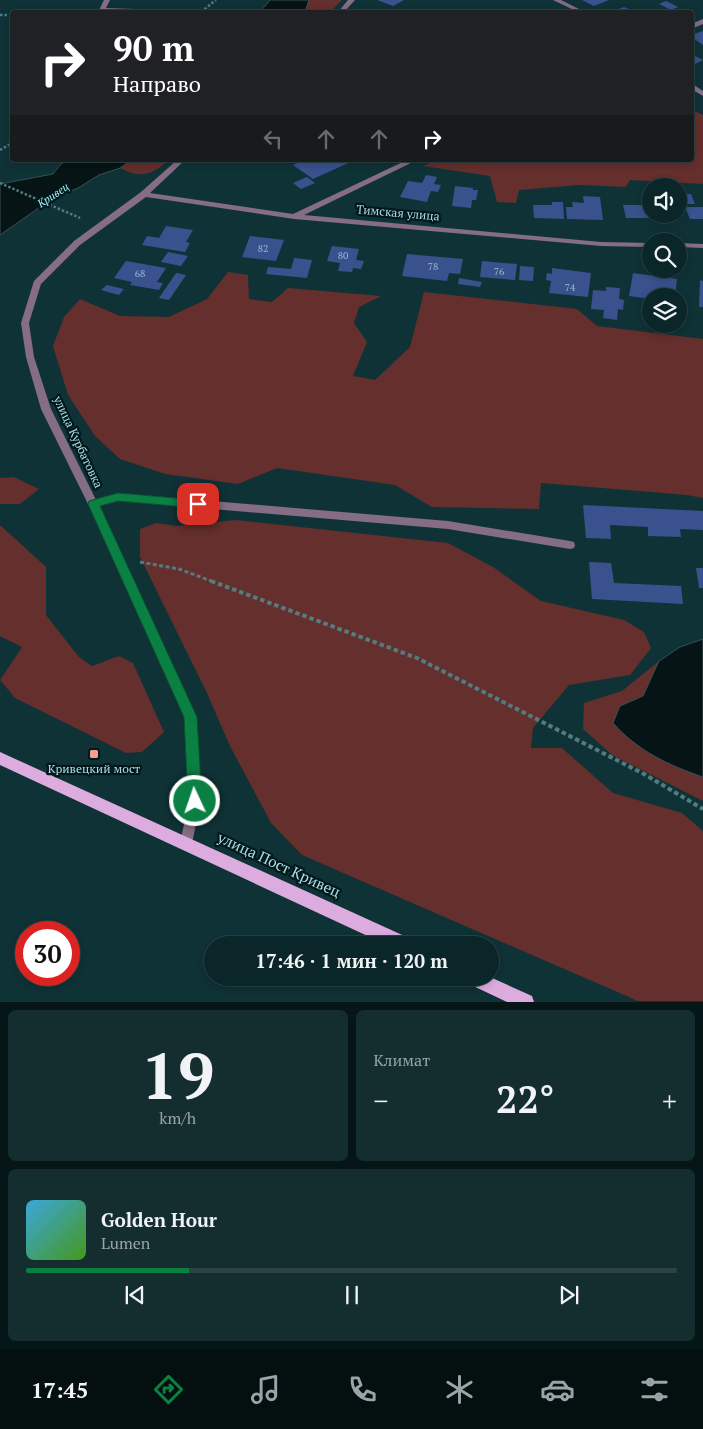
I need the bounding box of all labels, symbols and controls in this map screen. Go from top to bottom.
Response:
text: 90 m [113,25,194,71]
icon: right [30,30,95,95]
text: Направо [113,69,201,98]
icon: left [259,125,287,153]
icon: ahead [312,125,340,153]
icon: ahead [365,125,393,153]
icon: right [418,125,446,153]
map controls [642,178,687,333]
button: sound [642,178,687,223]
water label: Кривец [34,179,71,211]
street label: Тимская улица [356,201,440,224]
button: search [642,233,687,278]
house number: 82 [258,242,268,255]
house number: 80 [338,249,348,262]
house number: 78 [428,260,438,273]
house number: 76 [494,265,505,278]
house number: 68 [135,267,145,280]
house number: 74 [565,281,576,294]
button: layers [642,288,687,333]
street label: улица Курбатовка [50,392,106,490]
pin [177,483,219,525]
icon: arrive [184,490,212,518]
marker: Кривецкий мост [88,748,100,760]
place label: Кривецкий мост [48,761,140,776]
position arrow [168,774,220,826]
street label: улица Пост Кривец [214,826,344,901]
speed limit sign: 30 [15,921,80,986]
text: 17:46 · 1 мин · 120 m [255,948,448,973]
text: 19 [141,1031,214,1118]
text: Климат [374,1049,430,1071]
text: 22° [496,1074,555,1124]
text: − [374,1082,388,1119]
text: + [662,1082,677,1119]
text: km/h [159,1107,196,1129]
text: Golden Hour [101,1207,217,1232]
text: Lumen [101,1232,150,1254]
icon: previous [121,1281,149,1309]
icon: pause [338,1281,366,1309]
icon: next [555,1281,583,1309]
icon: directions [151,1372,186,1407]
icon: music [248,1372,283,1407]
icon: phone [345,1372,380,1407]
icon: climate [442,1372,477,1407]
icon: car [540,1372,575,1407]
icon: filters [637,1372,672,1407]
text: 17:45 [31,1375,88,1404]

